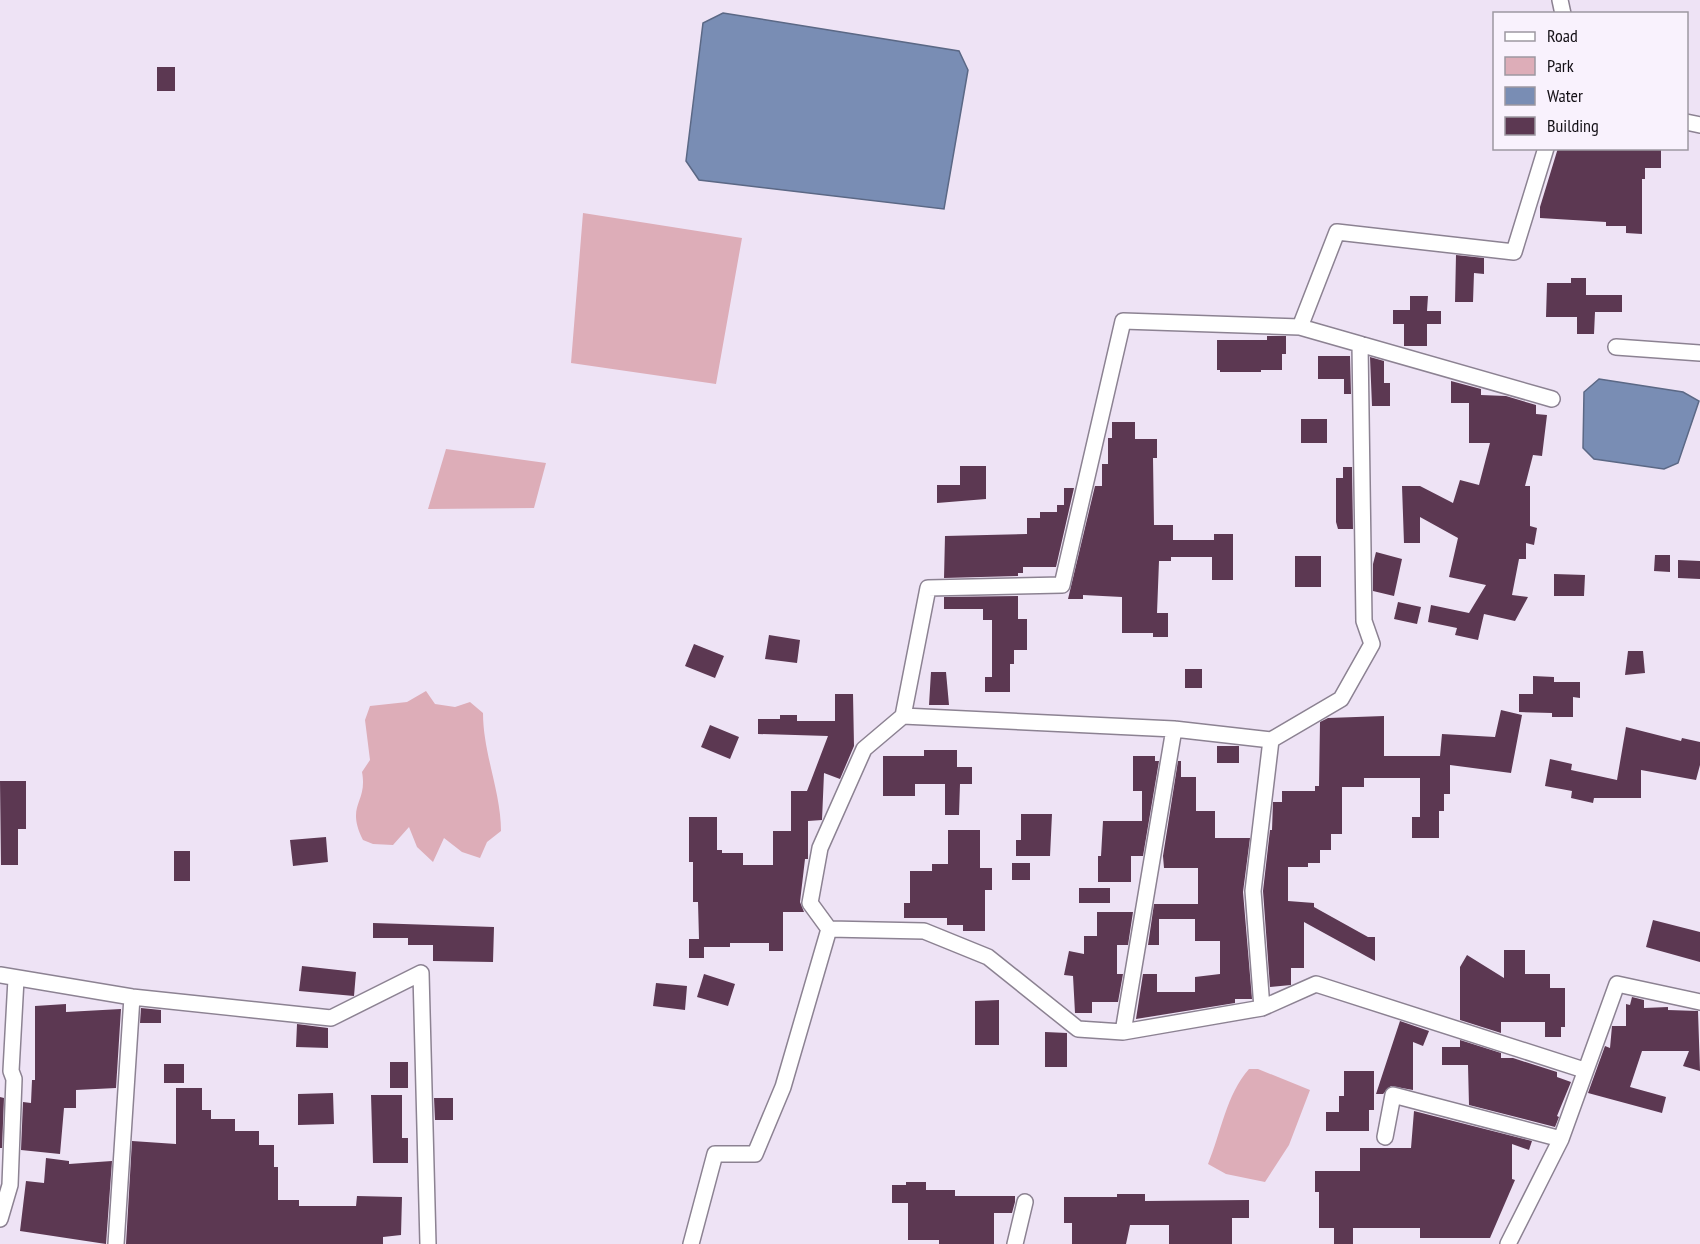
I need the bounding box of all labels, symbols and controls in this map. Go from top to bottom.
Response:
legend [1493,12,1688,150]
text: Road [1547,24,1578,47]
text: Park [1547,54,1574,77]
text: Water [1547,84,1583,107]
text: Building [1547,114,1599,137]

